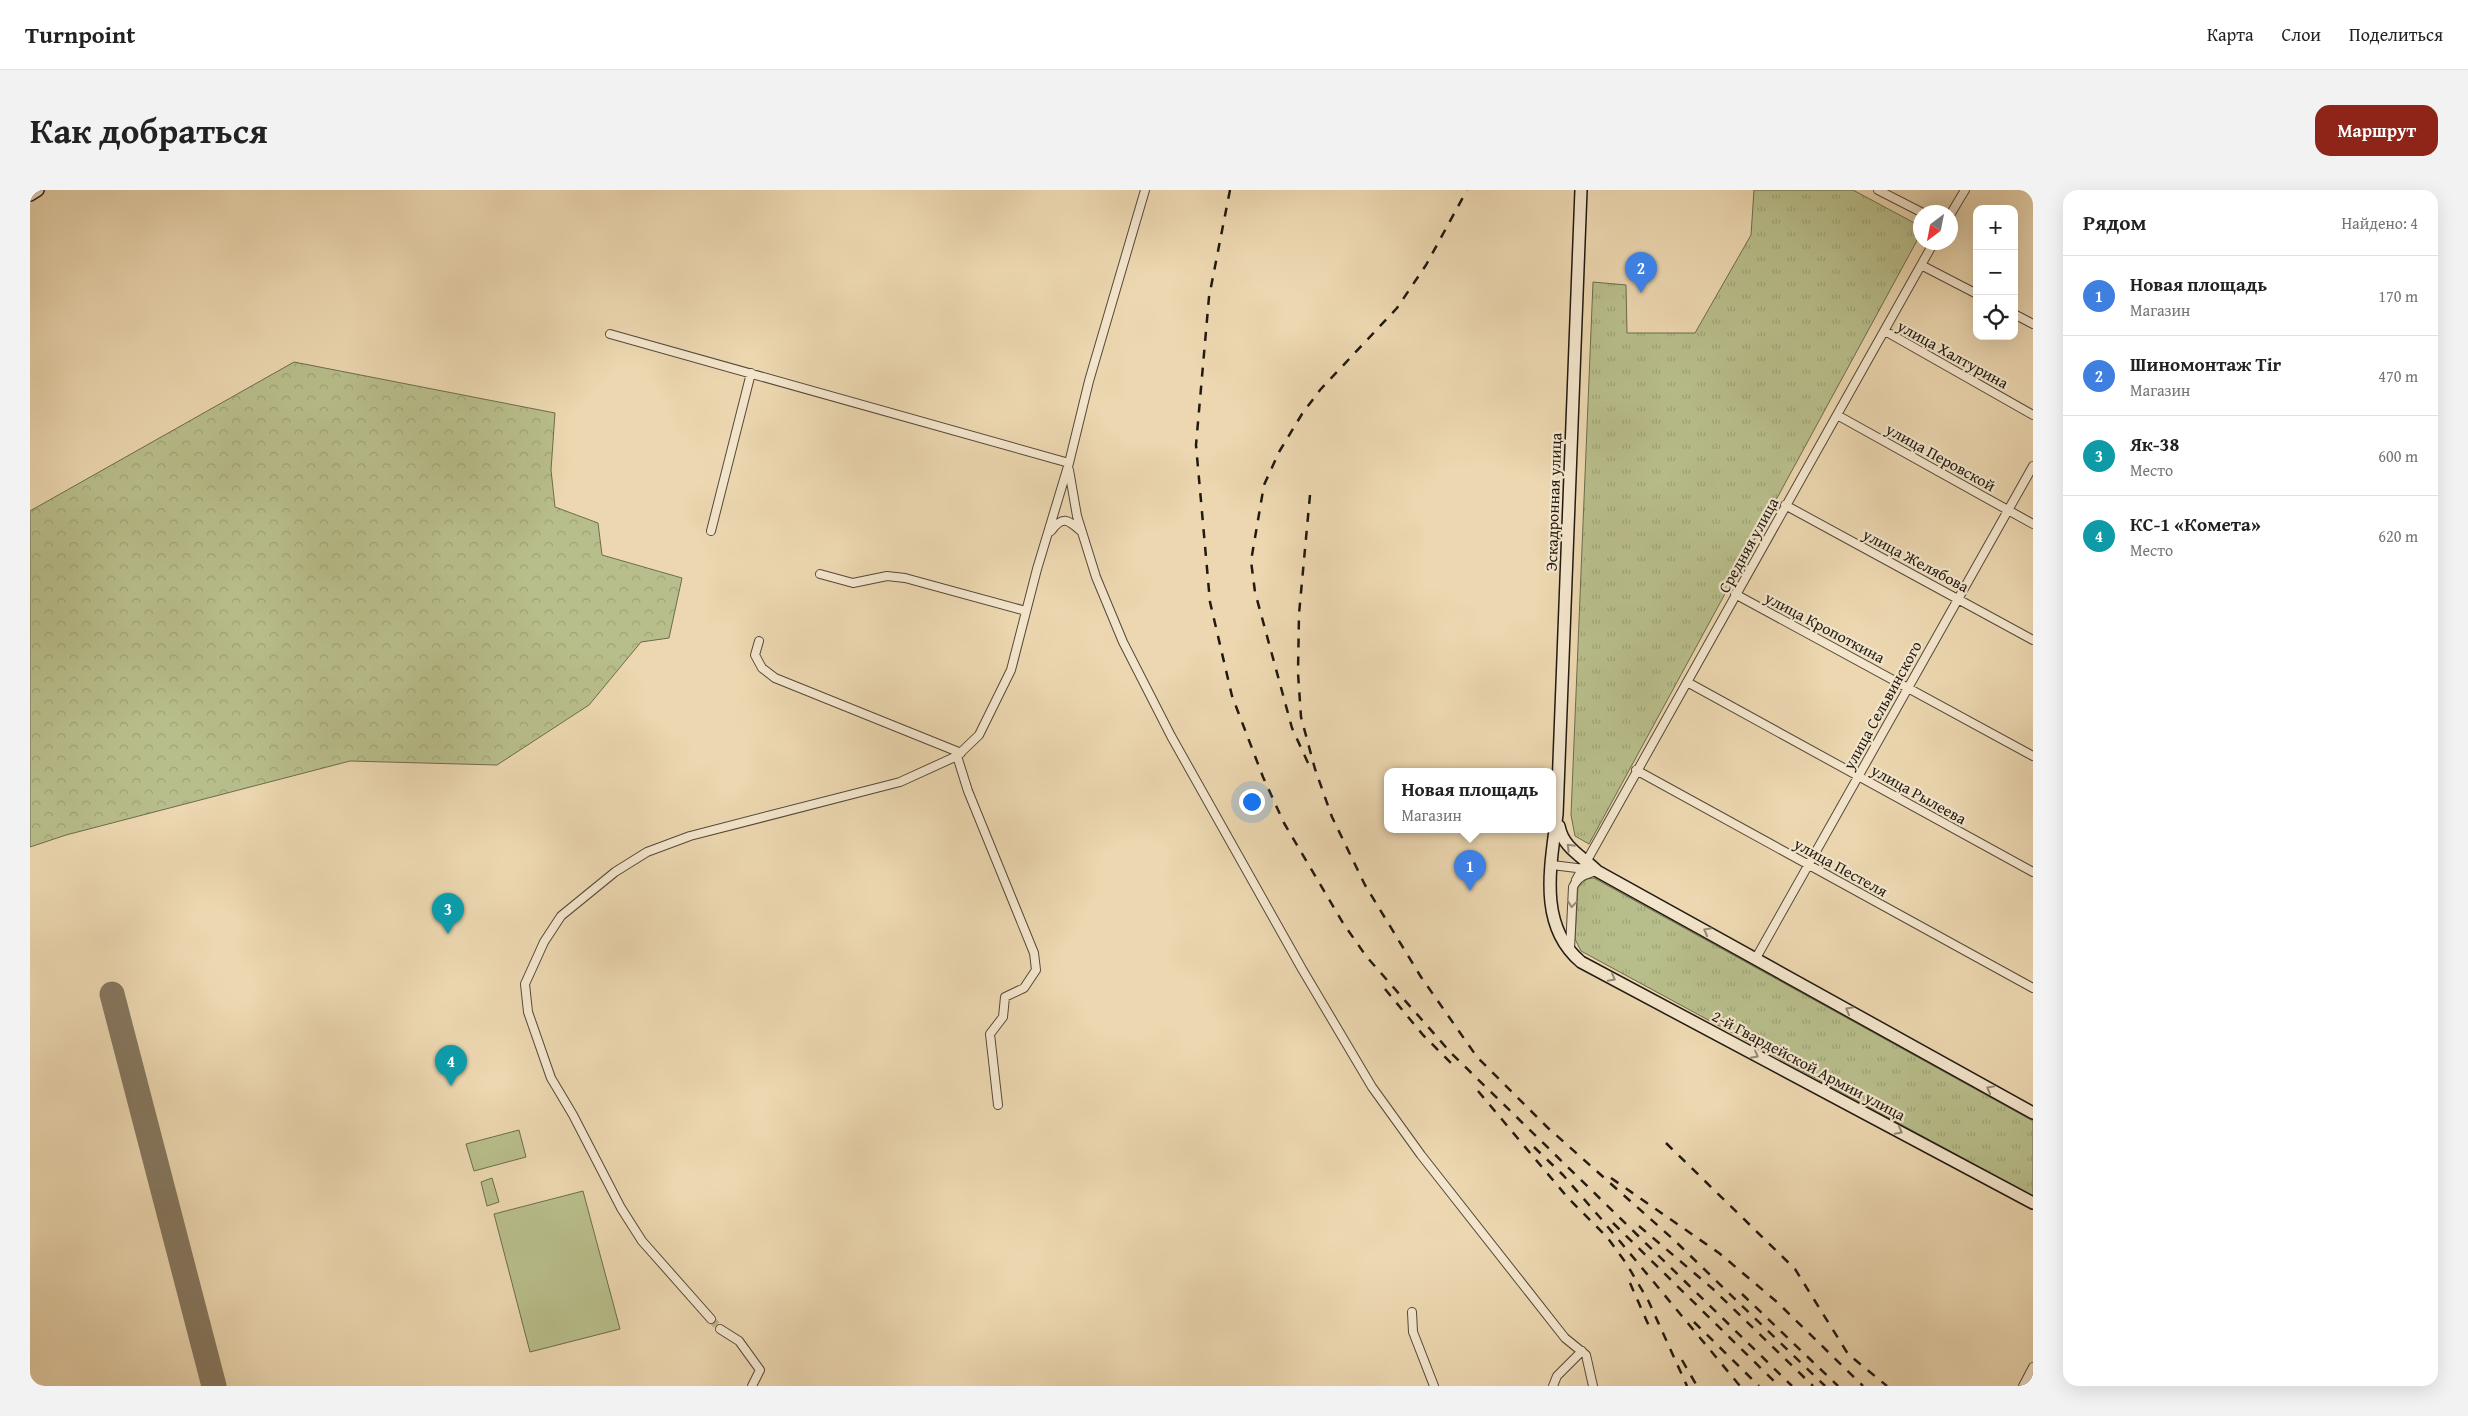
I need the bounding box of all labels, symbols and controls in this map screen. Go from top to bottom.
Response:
text: Turnpoint [25,17,135,52]
text: Карта [2207,21,2254,48]
text: Слои [2282,21,2321,48]
text: Поделиться [2349,21,2443,48]
text: Как добраться [30,105,268,156]
button: Маршрут [2315,105,2438,156]
north arrow [1913,205,1958,250]
map controls [1973,205,2018,340]
button: + [1973,205,2018,250]
text: Рядом [2083,207,2146,238]
text: Найдено: 4 [2341,211,2418,235]
button: − [1973,250,2018,295]
pin: 2 [1625,252,1657,293]
text: Новая площадь [2130,270,2267,298]
text: 1 [2095,284,2103,308]
text: 170 m [2378,284,2418,308]
button: locate [1973,295,2018,340]
text: Магазин [2130,298,2190,322]
street label: улица Халтурина [1892,313,2013,395]
text: Шиномонтаж Tir [2130,350,2281,378]
text: 2 [2095,364,2103,388]
text: 470 m [2378,364,2418,388]
text: Магазин [2130,378,2190,402]
street label: улица Перовской [1881,416,2001,497]
text: Як-38 [2130,430,2179,458]
street label: Эскадронная улица [1539,432,1567,572]
text: 3 [2095,444,2103,468]
text: 600 m [2378,444,2418,468]
text: Место [2130,458,2173,482]
street label: Средняя улица [1712,493,1784,597]
text: КС-1 «Комета» [2130,510,2261,538]
street label: улица Желябова [1858,521,1974,598]
text: 4 [2095,524,2103,548]
text: 620 m [2378,524,2418,548]
text: Место [2130,538,2173,562]
street label: улица Кропоткина [1760,585,1890,669]
street label: улица Сельвинского [1836,636,1928,775]
street label: улица Рылеева [1866,757,1971,830]
popup [1384,768,1556,833]
text: Новая площадь [1401,775,1539,803]
your location [1239,789,1265,815]
text: Магазин [1401,803,1462,827]
street label: улица Пестеля [1789,831,1892,903]
one-way arrow [1567,844,1576,853]
pin: 1 [1454,850,1486,891]
pin: 3 [432,893,464,934]
one-way arrow [1566,901,1577,909]
one-way arrow [1703,927,1712,937]
one-way arrow [1607,972,1616,982]
street label: 2-й Гвардейской Армии улица [1708,1004,1910,1126]
one-way arrow [1845,1006,1854,1016]
pin: 4 [435,1045,467,1086]
one-way arrow [1750,1049,1759,1059]
one-way arrow [1987,1086,1996,1096]
one-way arrow [1893,1125,1902,1135]

